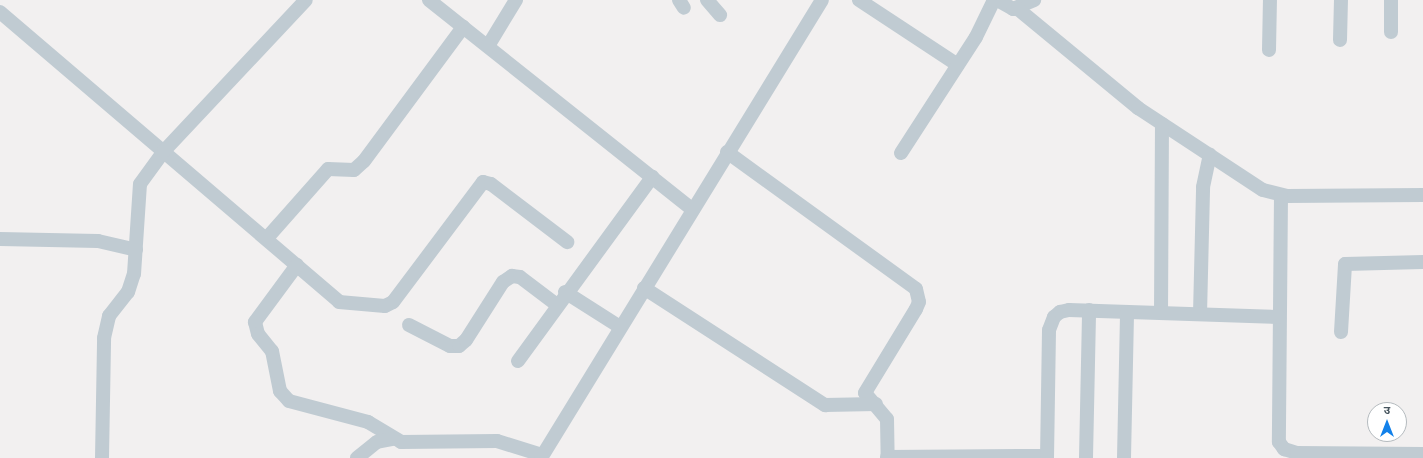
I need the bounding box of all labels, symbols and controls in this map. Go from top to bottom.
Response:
north arrow [1367,402,1407,442]
text: उ [1384,404,1390,418]

